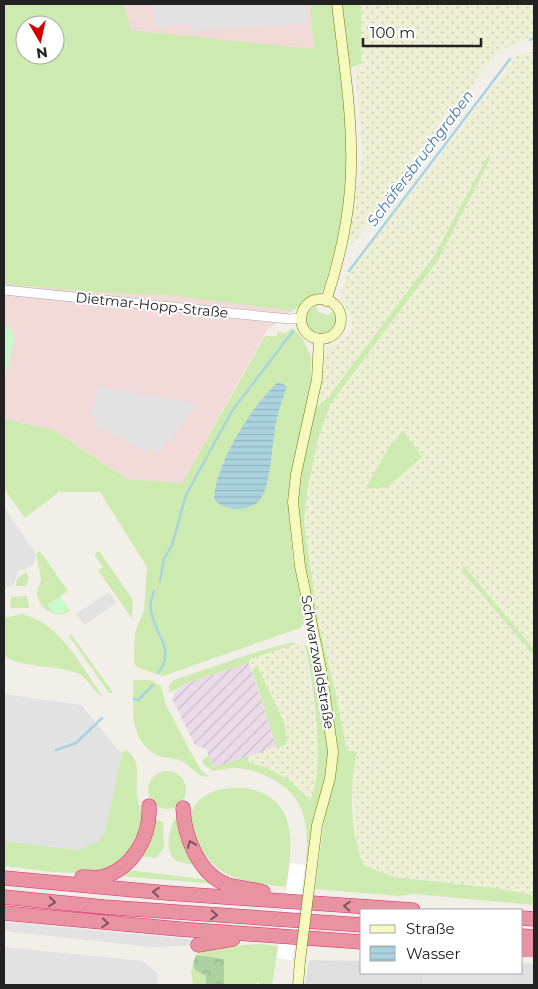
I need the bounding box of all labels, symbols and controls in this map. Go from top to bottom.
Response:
north arrow [15,15,65,65]
scale bar [363,15,480,47]
text: 100 m [370,23,415,42]
text: N [35,43,49,63]
water label: Schäfersbruchgraben [363,86,477,230]
street label: Dietmar-Hopp-Straße [75,288,229,322]
street label: Schwarzwaldstraße [297,594,339,730]
one-way arrow [187,840,198,849]
one-way arrow [152,887,160,898]
one-way arrow [49,896,57,907]
one-way arrow [343,900,351,911]
legend [360,909,523,974]
one-way arrow [210,910,218,921]
one-way arrow [101,917,109,928]
text: Straße [406,919,455,938]
text: Wasser [406,944,460,963]

